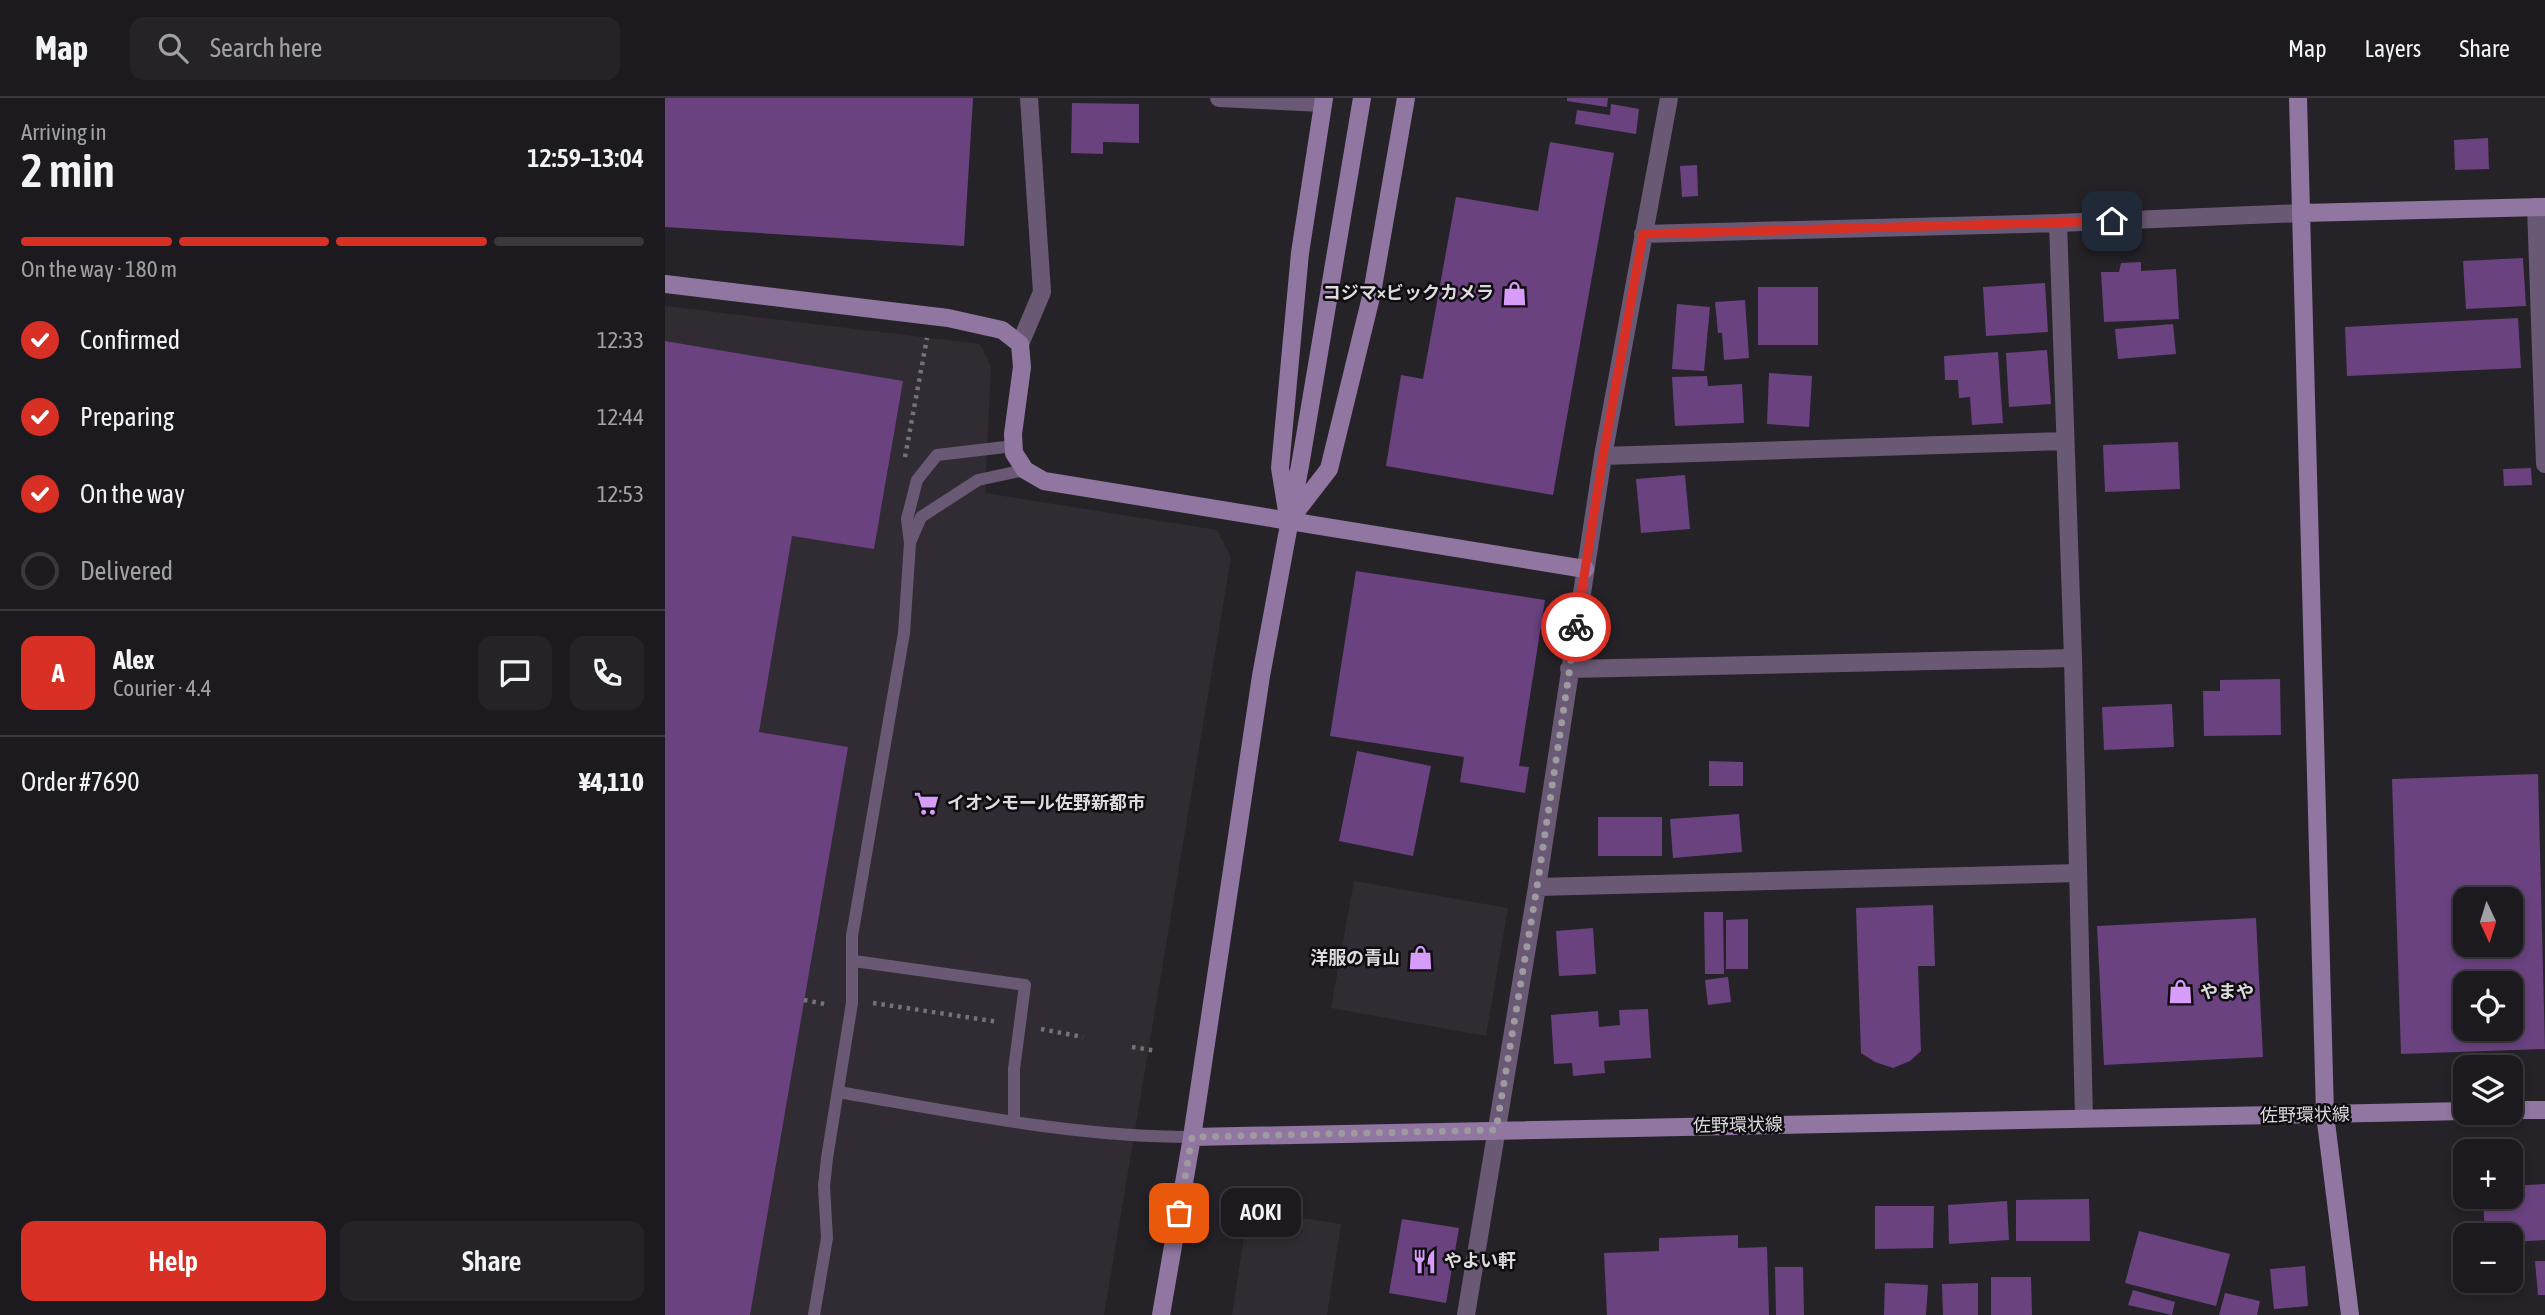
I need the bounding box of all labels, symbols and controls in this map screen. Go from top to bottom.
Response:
search box [130,17,620,80]
text: Map [35,29,88,67]
icon: search [154,29,192,67]
text: Search here [210,33,322,63]
text: Map [2288,35,2327,62]
text: Layers [2365,35,2421,62]
text: Share [2459,35,2510,62]
text: Arriving in [21,119,107,145]
text: 12:59–13:04 [527,143,644,173]
text: 2 min [21,144,115,197]
pin [2082,191,2142,251]
icon: home [2093,202,2131,240]
text: On the way · 180 m [21,256,177,282]
shop icon: コジマ×ビックカメラ [1500,279,1528,307]
place label: コジマ×ビックカメラ [1323,282,1494,303]
icon: check [21,321,59,359]
text: Confirmed [80,325,180,355]
text: 12:33 [597,327,644,353]
icon: check [21,398,59,436]
text: Preparing [80,402,174,432]
text: 12:44 [597,404,644,430]
icon: check [21,475,59,513]
text: On the way [80,479,185,509]
text: 12:53 [597,481,644,507]
text: Delivered [80,556,173,586]
courier [1541,592,1611,662]
icon: bike [1557,608,1595,646]
button: chat [478,636,552,710]
button: phone [570,636,644,710]
text: Alex [113,645,154,675]
text: A [52,658,64,688]
text: Courier · 4.4 [113,675,212,701]
text: Order #7690 [21,767,140,797]
text: ¥4,110 [579,767,644,797]
supermarket icon: イオンモール佐野新都市 [913,789,941,817]
place label: イオンモール佐野新都市 [947,792,1145,813]
north arrow [2453,887,2523,957]
map controls [2453,887,2523,1293]
shop icon: 洋服の青山 [1406,944,1434,972]
place label: 洋服の青山 [1310,947,1400,968]
button: locate [2453,971,2523,1041]
shop icon: やまや [2166,978,2194,1006]
place label: やまや [2200,981,2254,1002]
button: layers [2453,1055,2523,1125]
street label: 佐野環状線 [2260,1103,2350,1126]
street label: 佐野環状線 [1693,1113,1783,1136]
button: + [2453,1139,2523,1209]
pin [1149,1183,1209,1243]
callout: AOKI [1221,1188,1301,1238]
icon: bag [1160,1194,1198,1232]
text: AOKI [1240,1199,1282,1225]
button: Help [21,1221,326,1301]
button: Share [340,1221,644,1301]
button: − [2453,1223,2523,1293]
restaurant icon: やよい軒 [1410,1247,1438,1275]
place label: やよい軒 [1444,1250,1516,1271]

